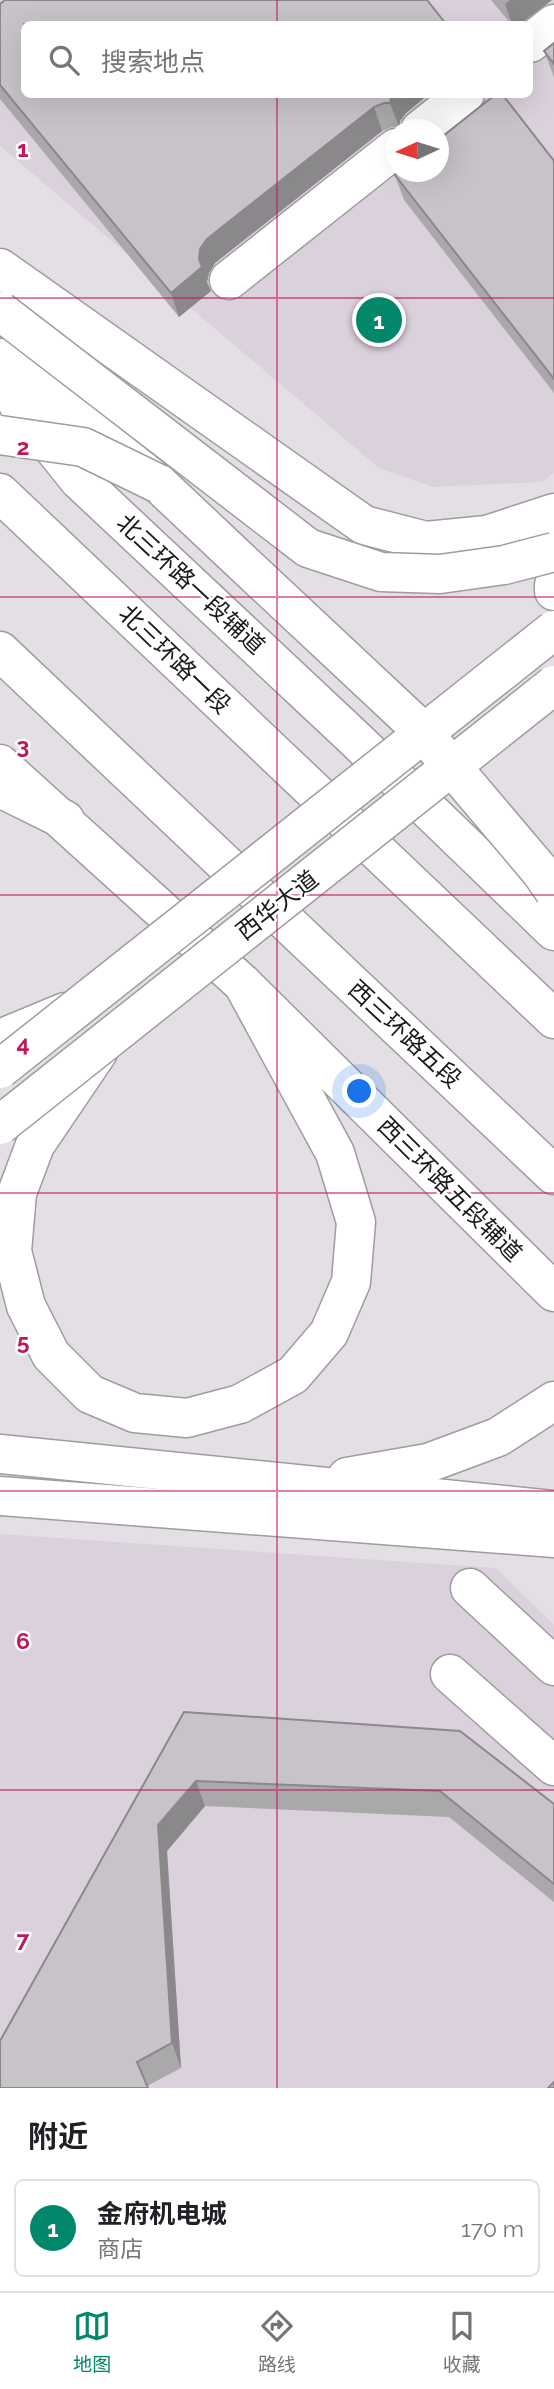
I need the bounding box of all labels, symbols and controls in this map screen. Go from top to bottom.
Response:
search box [21,21,533,98]
icon: search [45,41,83,79]
text: 搜索地点 [101,47,205,77]
north arrow [386,119,449,182]
text: 1 [17,135,29,162]
pin: 1 [356,294,402,346]
text: 2 [17,433,29,460]
street label: 北三环路一段辅道 [111,508,271,660]
street label: 北三环路一段 [113,599,237,719]
text: 3 [17,732,29,759]
street label: 西华大道 [230,864,324,946]
street label: 西三环路五段 [342,974,468,1094]
text: 4 [16,1030,30,1057]
your location [342,1074,376,1108]
street label: 西三环路五段辅道 [372,1111,528,1267]
text: 5 [17,1328,30,1355]
text: 6 [16,1627,30,1654]
text: 7 [17,1925,30,1952]
text: 附近 [28,2119,88,2154]
text: 金府机电城 [97,2199,227,2229]
text: 1 [47,2215,59,2242]
text: 170 m [461,2215,524,2242]
text: 商店 [97,2235,143,2262]
tab: 地图 [73,2307,111,2376]
tab: 路线 [258,2307,296,2376]
tab: 收藏 [443,2307,481,2376]

